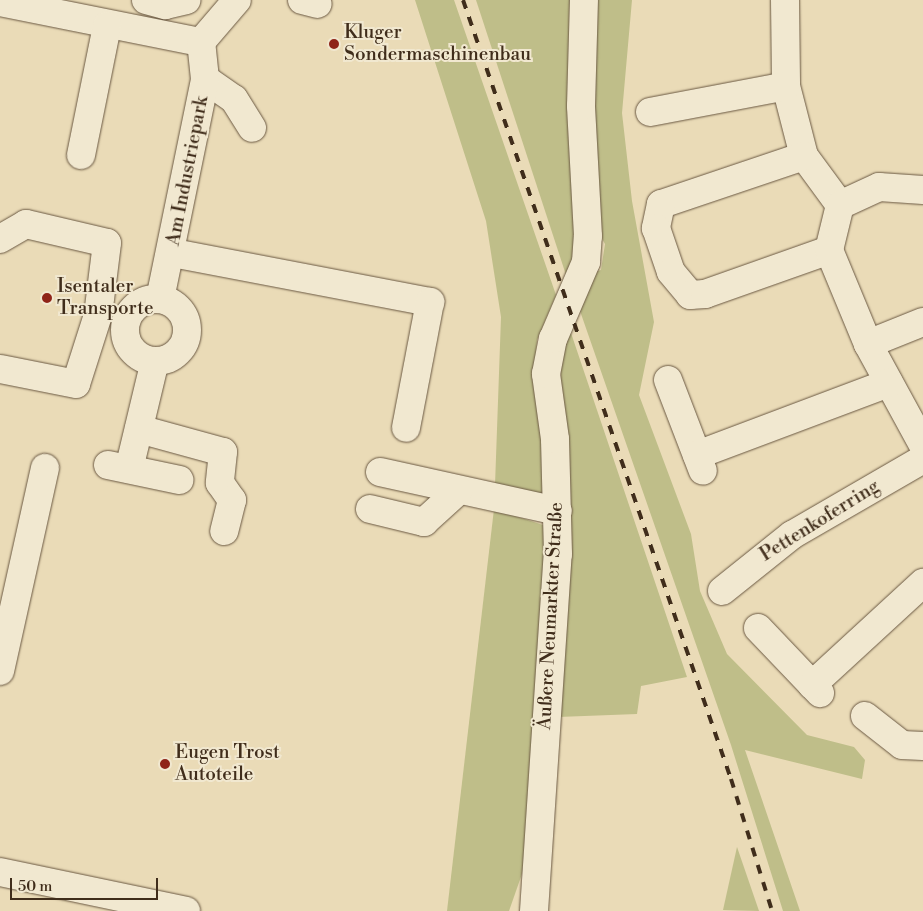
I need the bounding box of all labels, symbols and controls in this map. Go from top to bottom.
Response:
place label: Kluger Sondermaschinenbau [344,22,531,66]
marker: Kluger Sondermaschinenbau [328,38,340,50]
street label: Am Industriepark [162,94,214,248]
place label: Isentaler Transporte [57,276,154,320]
marker: Isentaler Transporte [41,292,53,304]
street label: Pettenkoferring [756,475,884,567]
street label: Äußere Neumarkter Straße [534,502,568,730]
place label: Eugen Trost Autoteile [175,742,280,786]
marker: Eugen Trost Autoteile [159,758,171,770]
scale bar [12,868,160,900]
text: 50 m [18,877,52,896]

